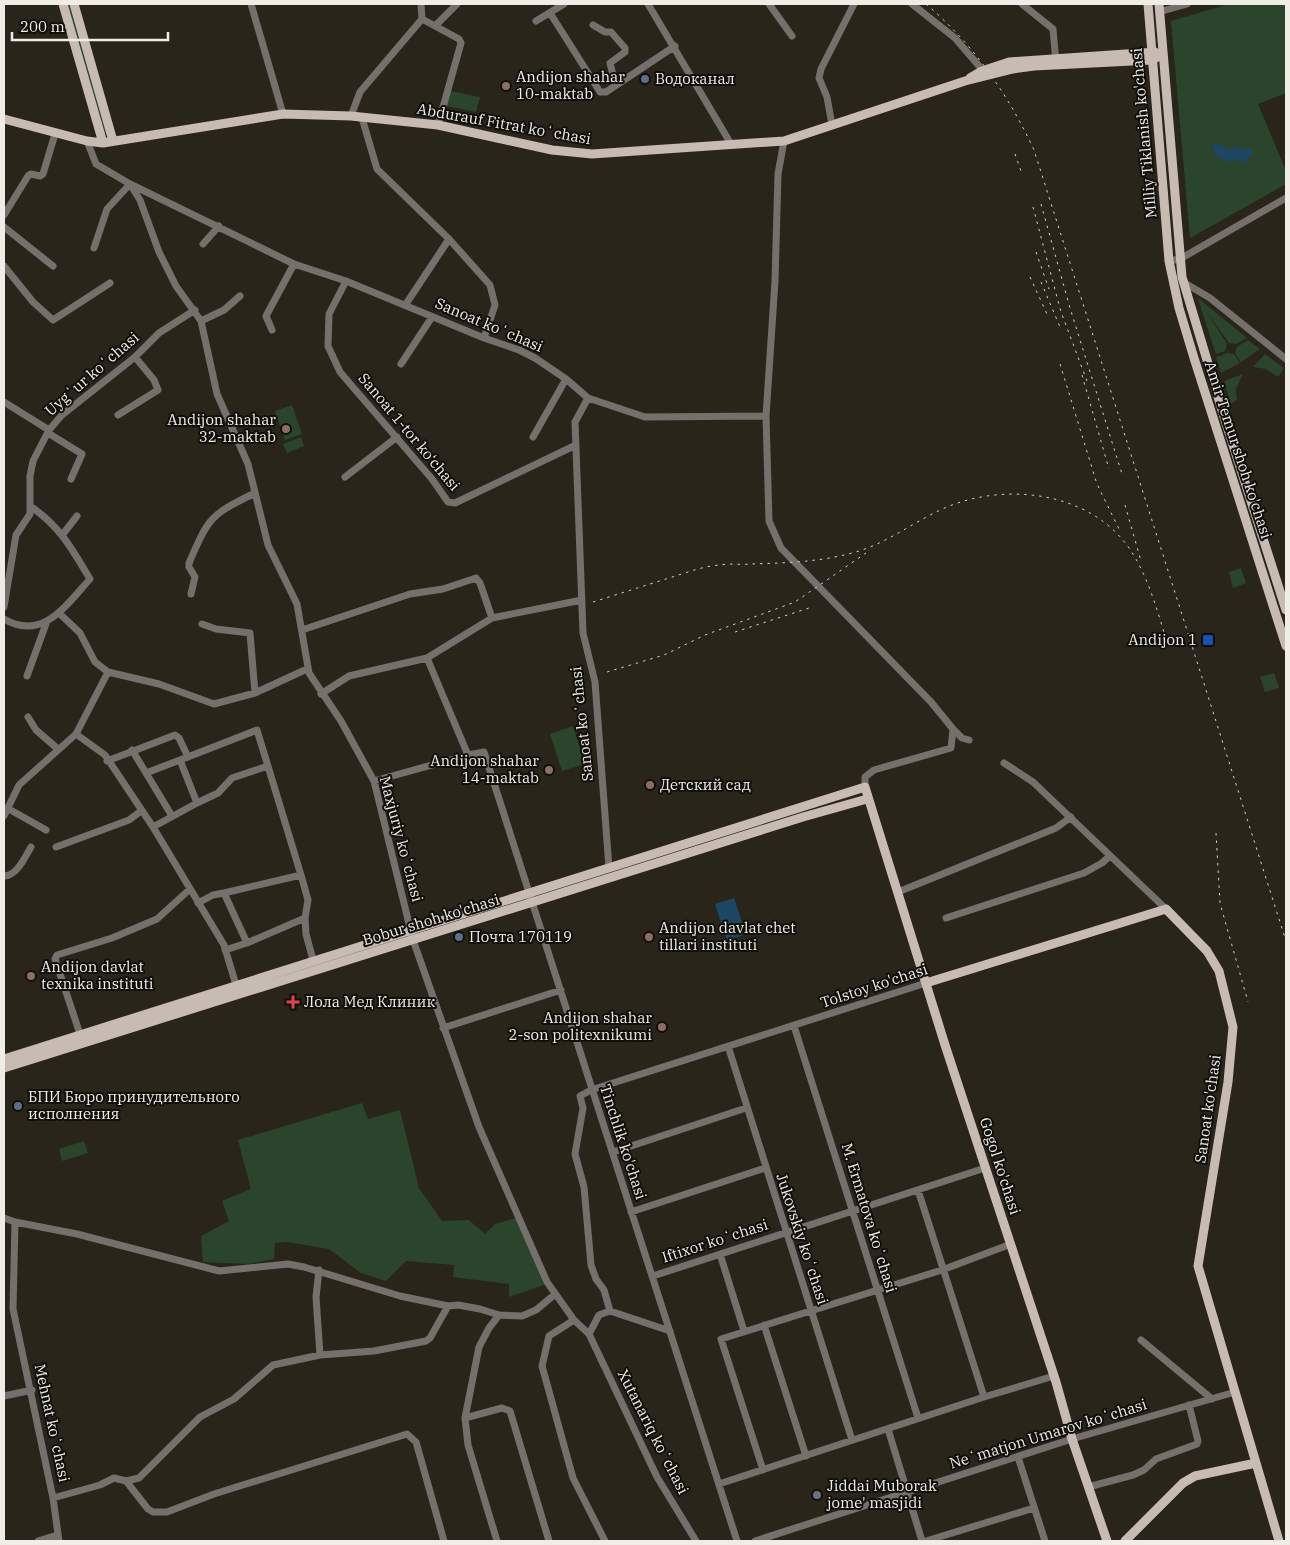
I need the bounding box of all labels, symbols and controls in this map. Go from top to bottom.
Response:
scale bar [12,10,169,42]
text: 200 m [20,17,65,36]
street label: Milliy Tiklanish ko'chasi [1127,47,1160,219]
place label: Andijon shahar 10-maktab [516,67,625,103]
place label: Водоканал [655,69,735,88]
marker: Водоканал [639,73,651,85]
marker: Andijon shahar 10-maktab [500,80,512,92]
street label: Abdurauf Fitrat koʻchasi [416,99,593,148]
street label: Sanoat koʻchasi [432,293,546,356]
street label: Uygʻur koʻchasi [41,327,143,420]
street label: Amir Temur shoh ko'chasi [1201,359,1276,541]
street label: Sanoat 1-tor ko‘chasi [355,369,464,495]
place label: Andijon shahar 32-maktab [167,410,276,446]
marker: Andijon shahar 32-maktab [280,423,292,435]
place label: Andijon 1 [1128,630,1197,649]
marker: Andijon 1 [1201,633,1215,647]
street label: Sanoat koʻchasi [566,665,597,782]
place label: Andijon shahar 14-maktab [430,751,539,787]
marker: Andijon shahar 14-maktab [543,764,555,776]
street label: Maxjuriy koʻchasi [376,774,428,904]
place label: Детский сад [660,775,751,794]
marker: Детский сад [644,779,656,791]
street label: Bobur shoh ko'chasi [360,890,502,949]
place label: Andijon davlat chet tillari instituti [659,918,796,954]
place label: Почта 170119 [469,927,572,946]
marker: Почта 170119 [453,931,465,943]
marker: Andijon davlat chet tillari instituti [643,931,655,943]
place label: Andijon davlat texnika instituti [41,957,154,993]
street label: Tolstoy ko'chasi [818,959,930,1012]
marker: Andijon davlat texnika instituti [25,970,37,982]
place label: Лола Мед Клиник [304,992,435,1011]
marker: Лола Мед Клиник [286,995,300,1009]
place label: Andijon shahar 2-son politexnikumi [508,1008,652,1044]
marker: Andijon shahar 2-son politexnikumi [656,1021,668,1033]
street label: Sanoat ko'chasi [1190,1053,1225,1164]
street label: Tinchlik ko'chasi [596,1082,651,1202]
place label: БПИ Бюро принудительного исполнения [28,1087,240,1123]
marker: БПИ Бюро принудительного исполнения [12,1100,24,1112]
street label: Gogol ko'chasi [976,1115,1025,1217]
street label: M. Ermatova koʻchasi [838,1141,901,1295]
street label: Jukovskiy koʻchasi [772,1171,833,1307]
street label: Iftixor koʻchasi [659,1214,771,1267]
street label: Mehnat koʻchasi [31,1362,74,1484]
street label: Xutanariq koʻchasi [614,1366,693,1498]
street label: Neʻmatjon Umarov koʻchasi [947,1394,1149,1473]
place label: Jiddai Muborak jome' masjidi [826,1476,937,1512]
marker: Jiddai Muborak jome' masjidi [811,1489,823,1501]

